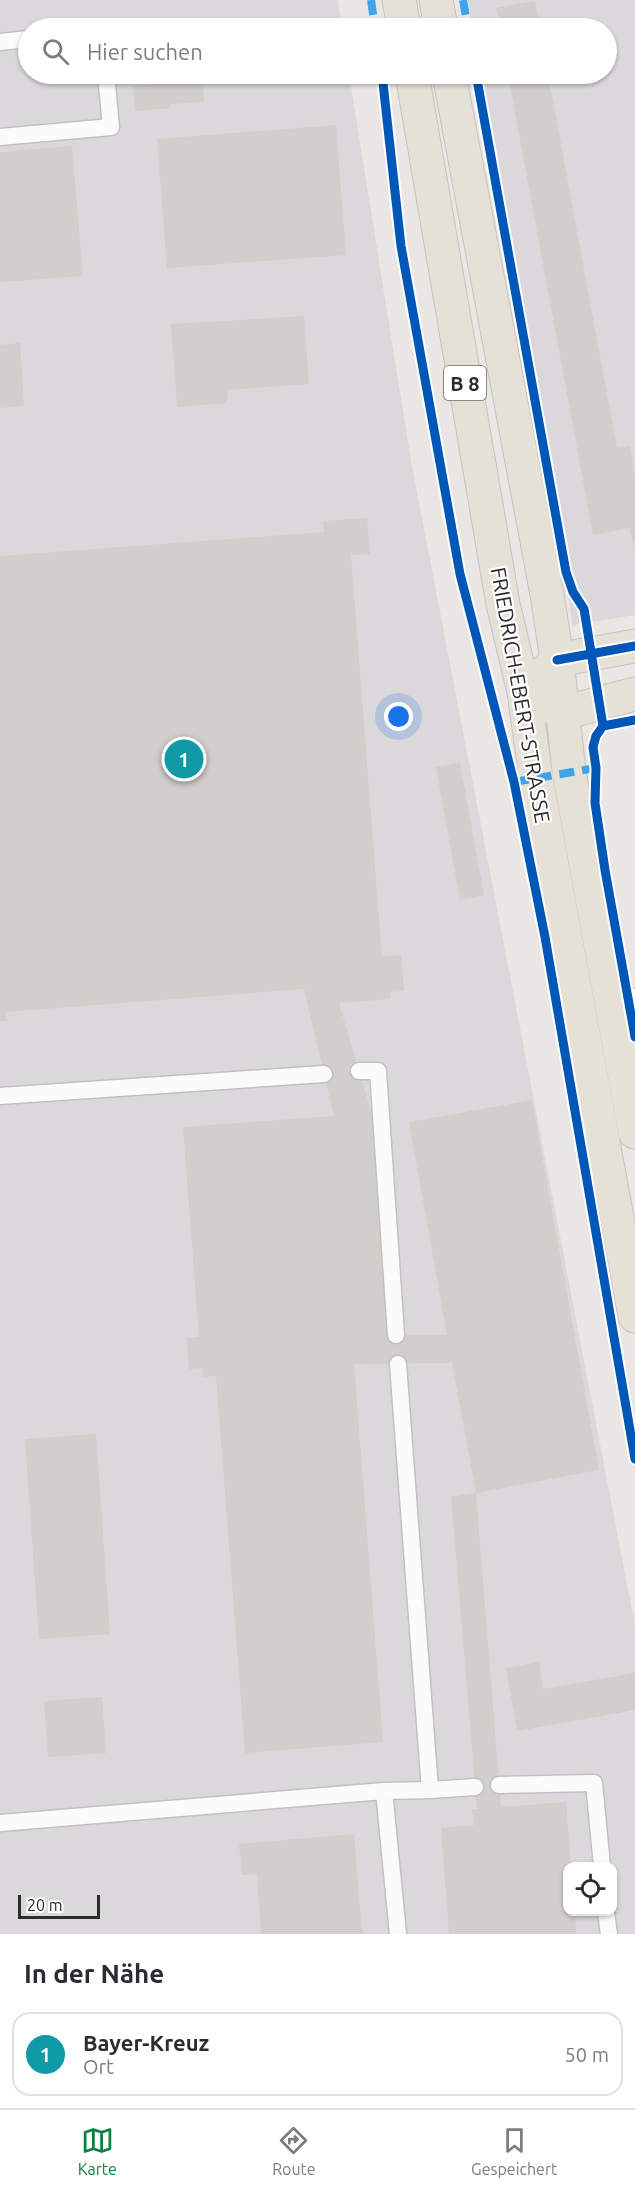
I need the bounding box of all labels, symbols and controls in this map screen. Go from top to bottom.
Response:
search box [18,18,617,84]
icon: search [39,35,72,68]
text: Hier suchen [87,39,203,64]
road number: B 8 [444,366,486,400]
street label: FRIEDRICH-EBERT-STRASSE [487,565,555,825]
your location [384,702,413,731]
pin: 1 [164,736,204,782]
map controls [563,1862,617,1916]
button: locate [563,1862,617,1916]
scale bar [18,1892,100,1920]
text: 20 m [27,1896,63,1914]
text: In der Nähe [24,1959,164,1988]
text: Bayer-Kreuz [83,2030,209,2055]
text: 1 [40,2043,51,2066]
text: 50 m [565,2043,609,2066]
text: Ort [83,2055,114,2078]
tab: Karte [78,2124,117,2178]
tab: Route [272,2124,316,2178]
tab: Gespeichert [471,2124,557,2178]

